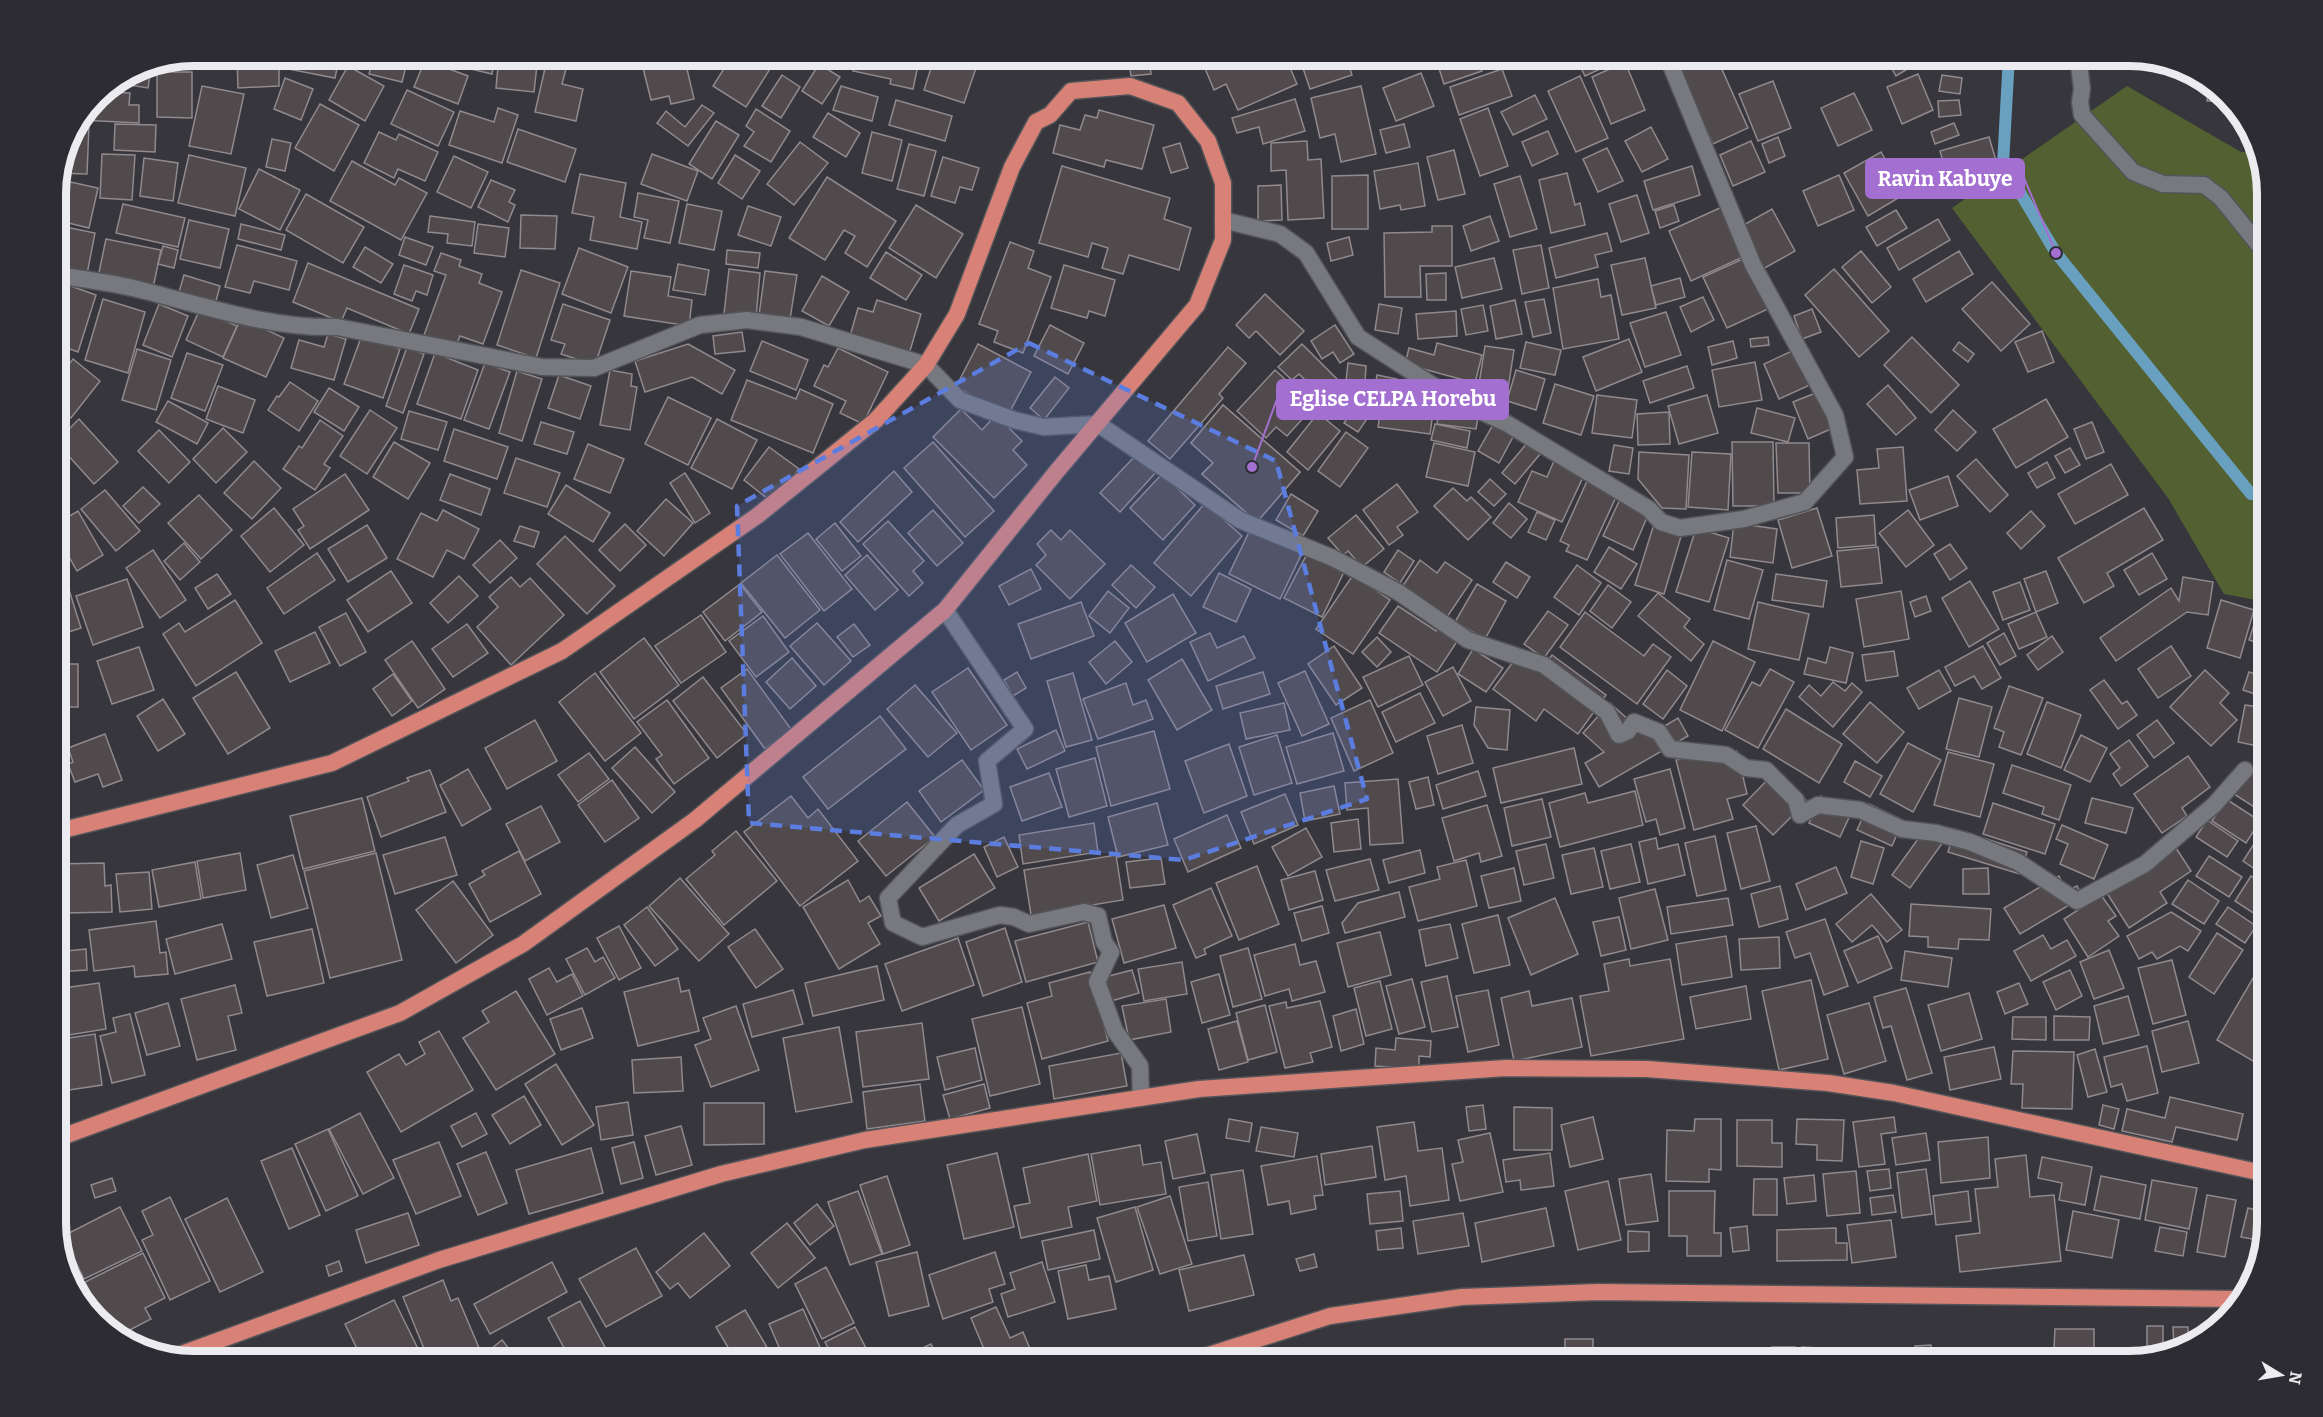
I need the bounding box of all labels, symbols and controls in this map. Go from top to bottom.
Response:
callout: Ravin Kabuye [1866,159,2024,198]
text: Ravin Kabuye [1878,166,2012,192]
callout: Eglise CELPA Horebu [1277,380,1508,419]
text: Eglise CELPA Horebu [1290,386,1496,412]
north arrow [2251,1345,2311,1405]
text: N [2285,1370,2306,1386]

